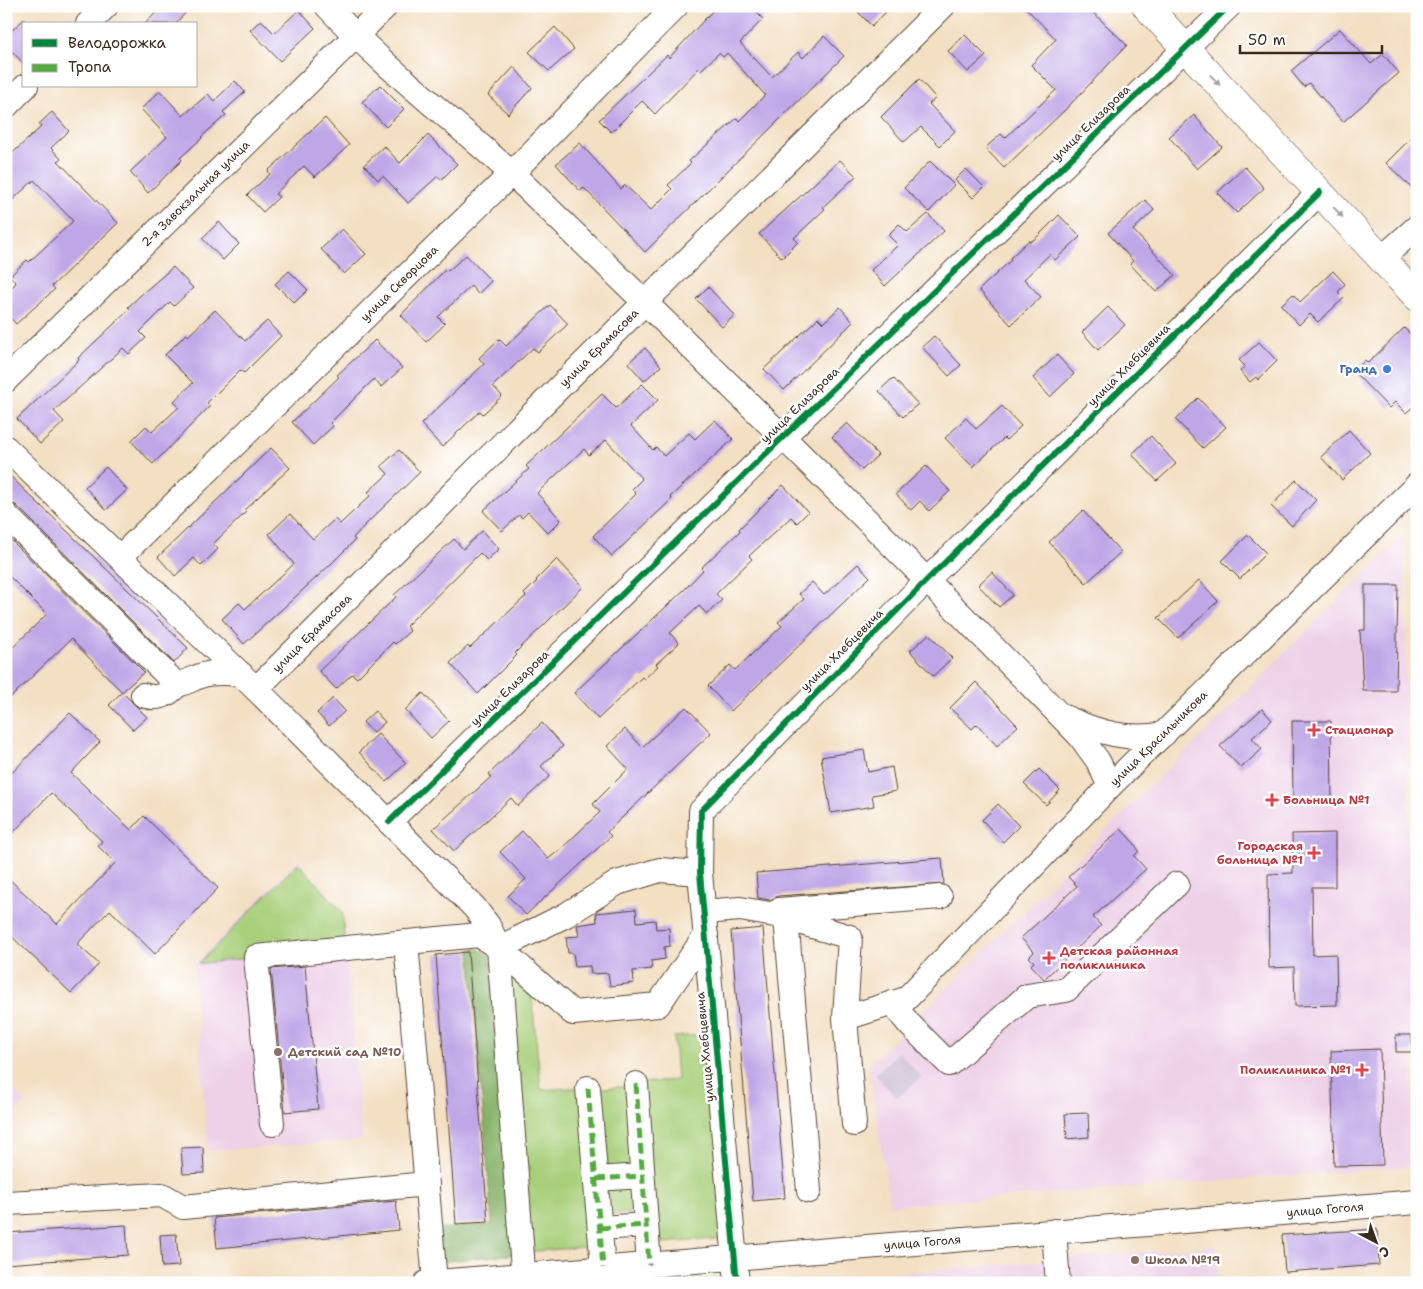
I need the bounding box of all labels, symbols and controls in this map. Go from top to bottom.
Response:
legend [22,22,198,88]
scale bar [1240,22,1383,54]
text: 50 m [1248,30,1286,50]
text: Велодорожка [68,33,167,53]
text: Тропа [68,57,112,77]
one-way arrow [1210,73,1221,86]
street label: улица Елизарова [1048,81,1134,165]
street label: 2-я Завокзальная улица [138,136,253,250]
one-way arrow [1332,205,1344,217]
street label: улица Скворцова [357,241,442,325]
street label: улица Ерамасова [556,305,643,391]
street label: улица Хлебцевича [1084,320,1174,410]
place label: Гранд [1340,361,1378,377]
street label: улица Елизарова [757,363,843,447]
marker: Гранд [1381,363,1393,375]
street label: улица Ерамасова [269,590,355,676]
street label: улица Хлебцевича [797,605,887,695]
street label: улица Елизарова [467,646,553,730]
street label: улица Красильникова [1107,687,1211,790]
place label: Стационар [1325,722,1394,738]
marker: Стационар [1307,723,1321,737]
place label: Больница №1 [1283,792,1370,808]
marker: Больница №1 [1265,793,1279,807]
place label: Городская больница №1 [1217,838,1303,868]
marker: Городская больница №1 [1307,846,1321,860]
place label: Детская районная поликлиника [1060,943,1178,973]
marker: Детская районная поликлиника [1042,951,1056,965]
street label: улица Хлебцевича [692,991,718,1103]
place label: Детский сад №10 [288,1044,401,1060]
marker: Детский сад №10 [272,1046,284,1058]
place label: Поликлиника №1 [1240,1062,1351,1078]
marker: Поликлиника №1 [1355,1063,1369,1077]
street label: улица Гоголя [1286,1198,1364,1221]
north arrow [1350,1216,1400,1266]
street label: улица Гоголя [883,1231,962,1254]
text: С [1375,1242,1394,1261]
place label: Школа №19 [1145,1252,1220,1268]
marker: Школа №19 [1129,1254,1141,1266]

